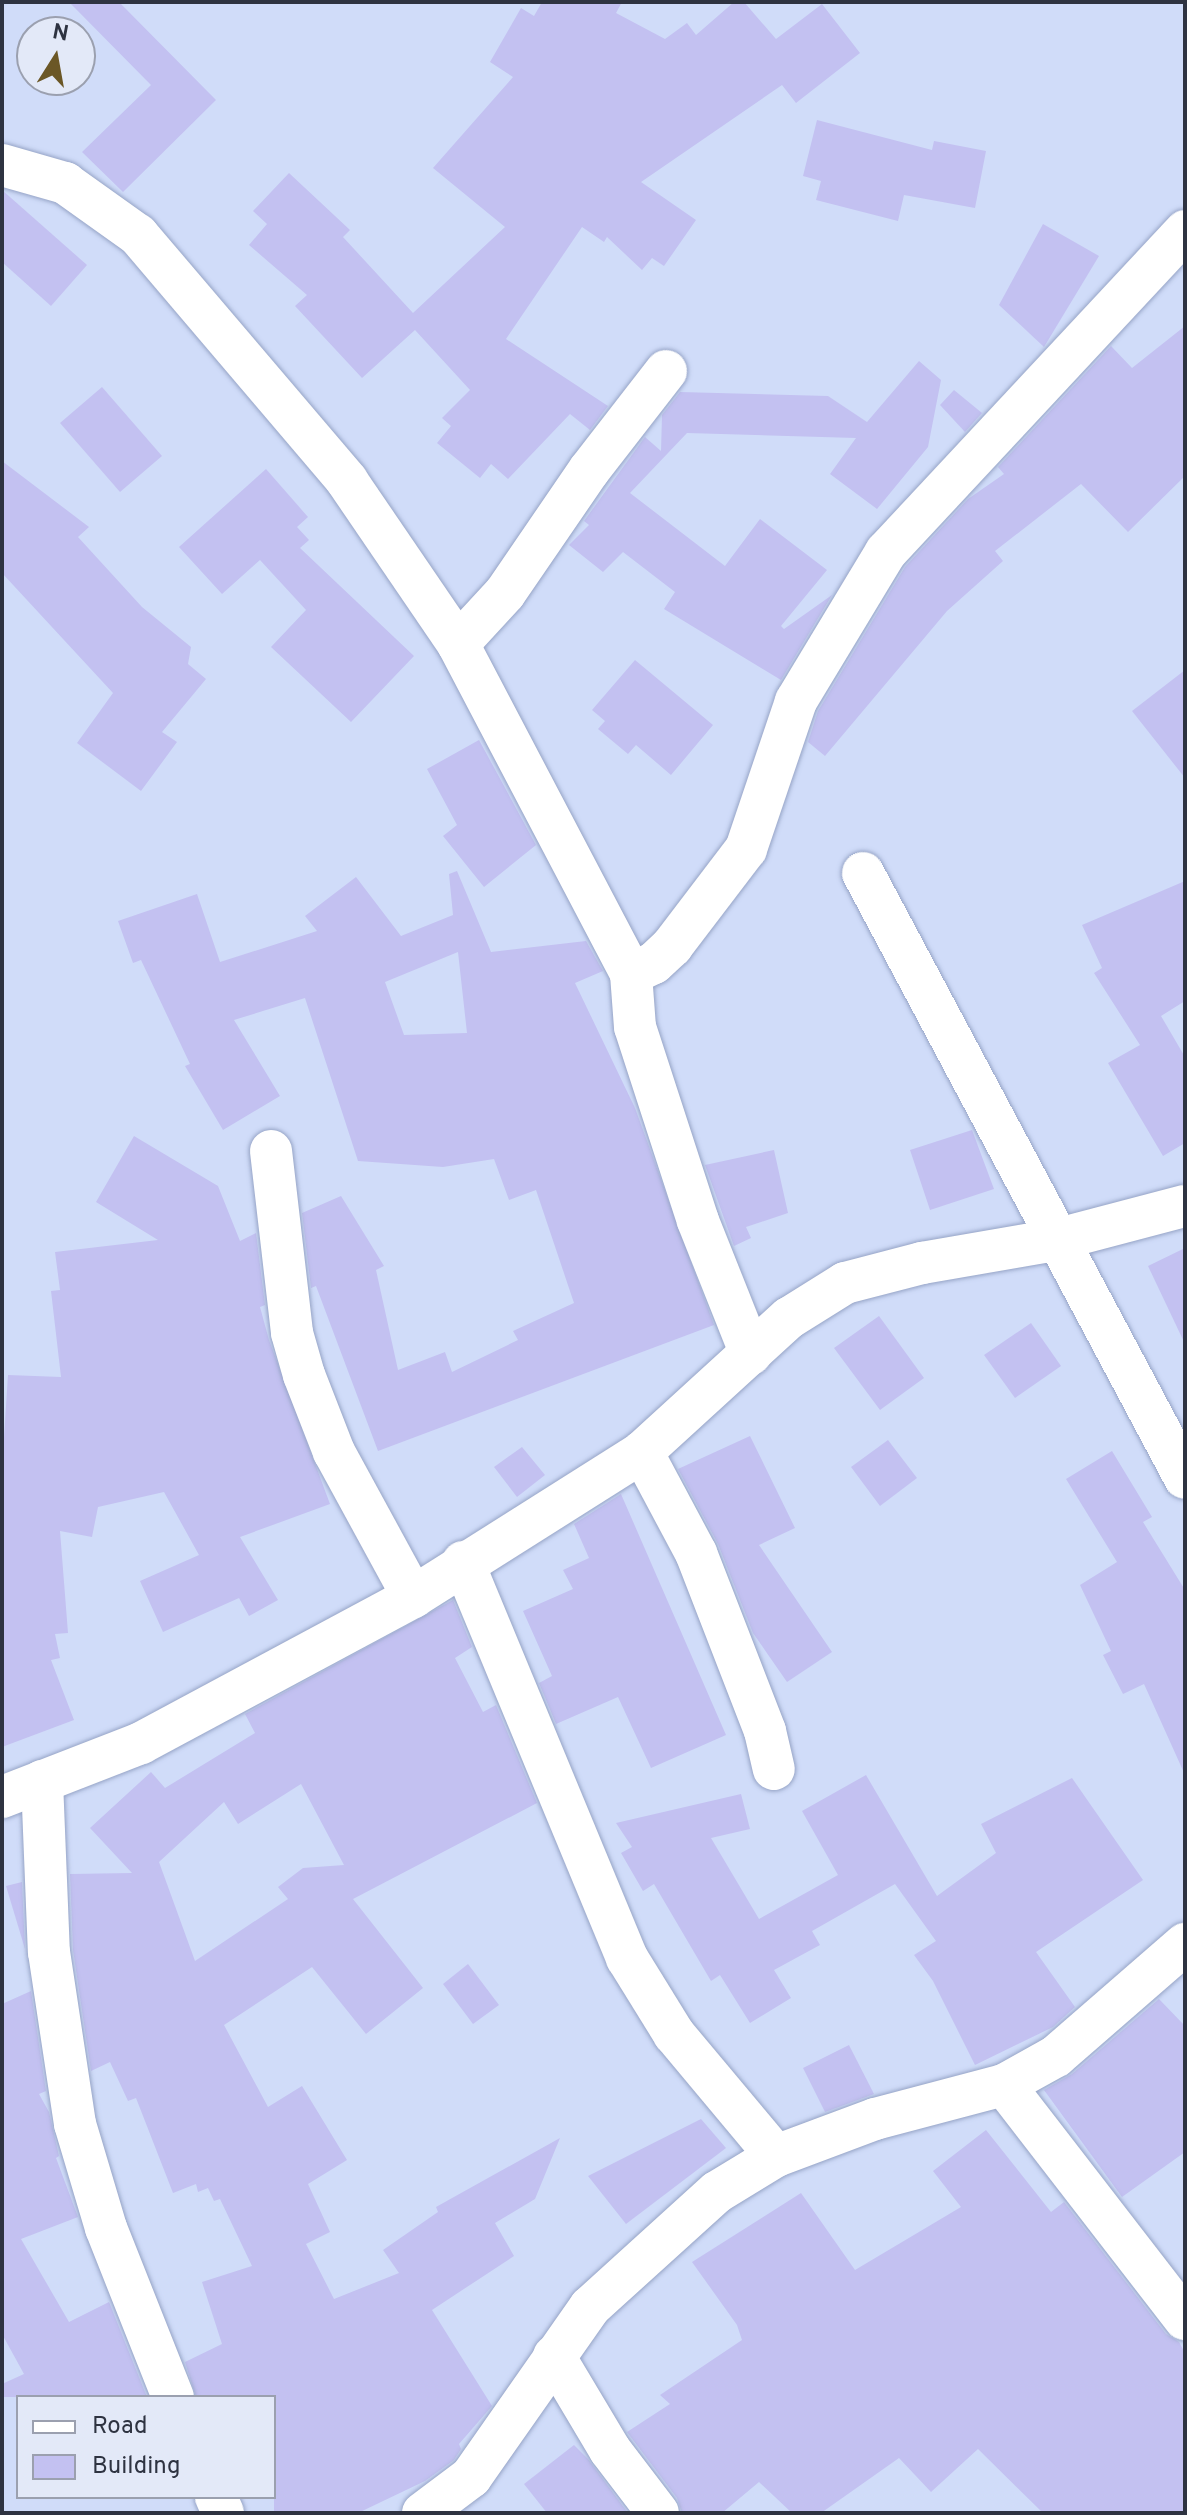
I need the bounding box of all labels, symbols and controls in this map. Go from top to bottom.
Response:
north arrow [16,16,96,96]
text: N [50,19,71,49]
legend [16,2395,276,2499]
text: Road [92,2412,148,2442]
text: Building [92,2452,181,2482]

